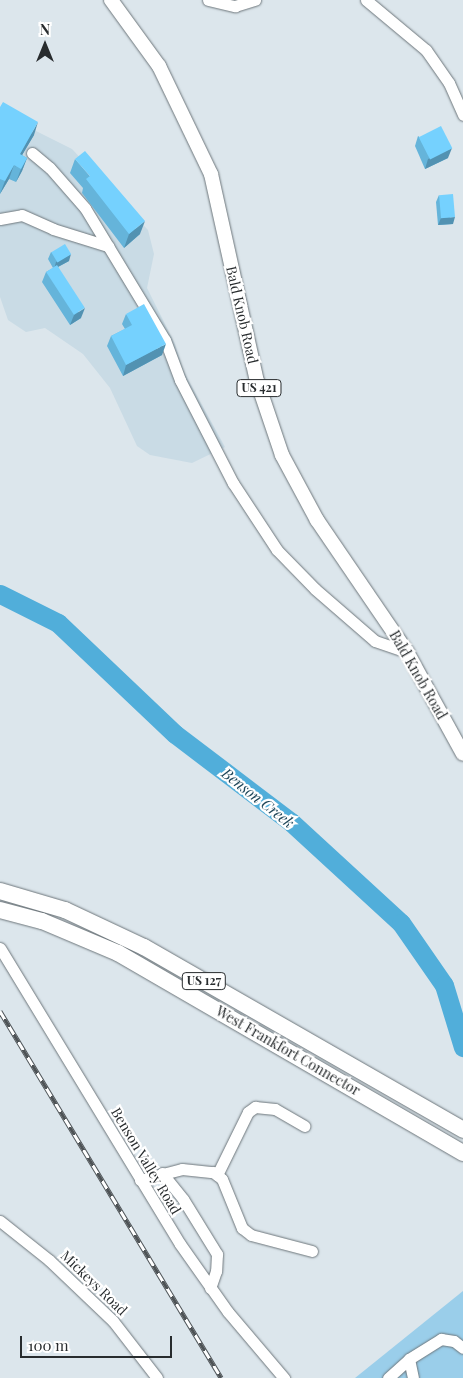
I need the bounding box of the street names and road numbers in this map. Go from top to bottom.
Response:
street label: Bald Knob Road [223,265,261,365]
road number: US 421 [235,378,283,398]
street label: Bald Knob Road [386,628,450,722]
road number: US 127 [182,971,226,990]
street label: West Frankfort Connector [213,1003,363,1099]
street label: Benson Valley Road [107,1104,185,1218]
street label: Mickeys Road [57,1247,131,1319]

